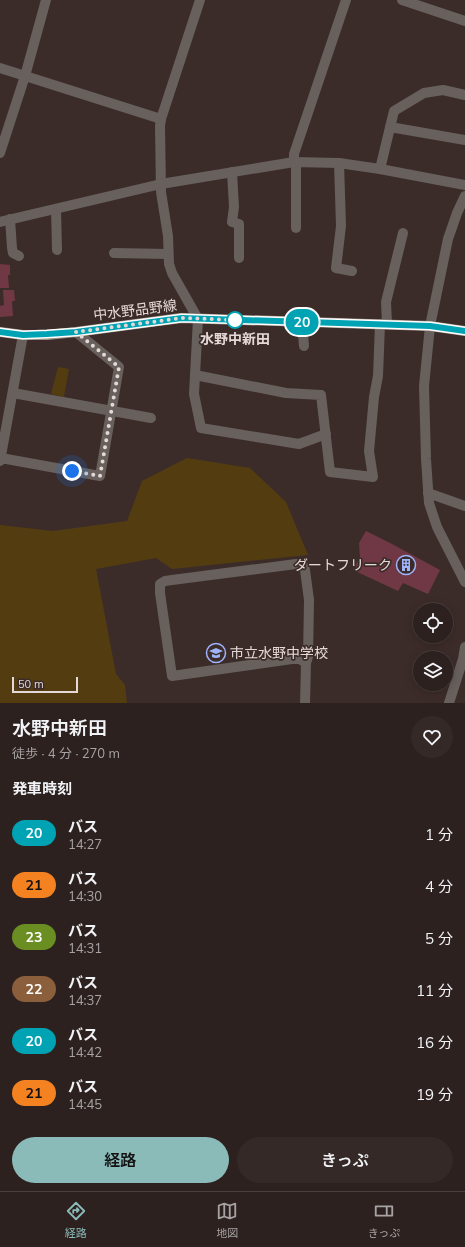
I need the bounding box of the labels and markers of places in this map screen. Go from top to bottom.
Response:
marker: 水野中新田 [226,311,244,329]
place label: 水野中新田 [200,330,270,348]
building icon: ダートフリーク [395,554,417,576]
place label: ダートフリーク [294,556,392,574]
school or university icon: 市立水野中学校 [205,642,227,664]
place label: 市立水野中学校 [230,644,328,662]

